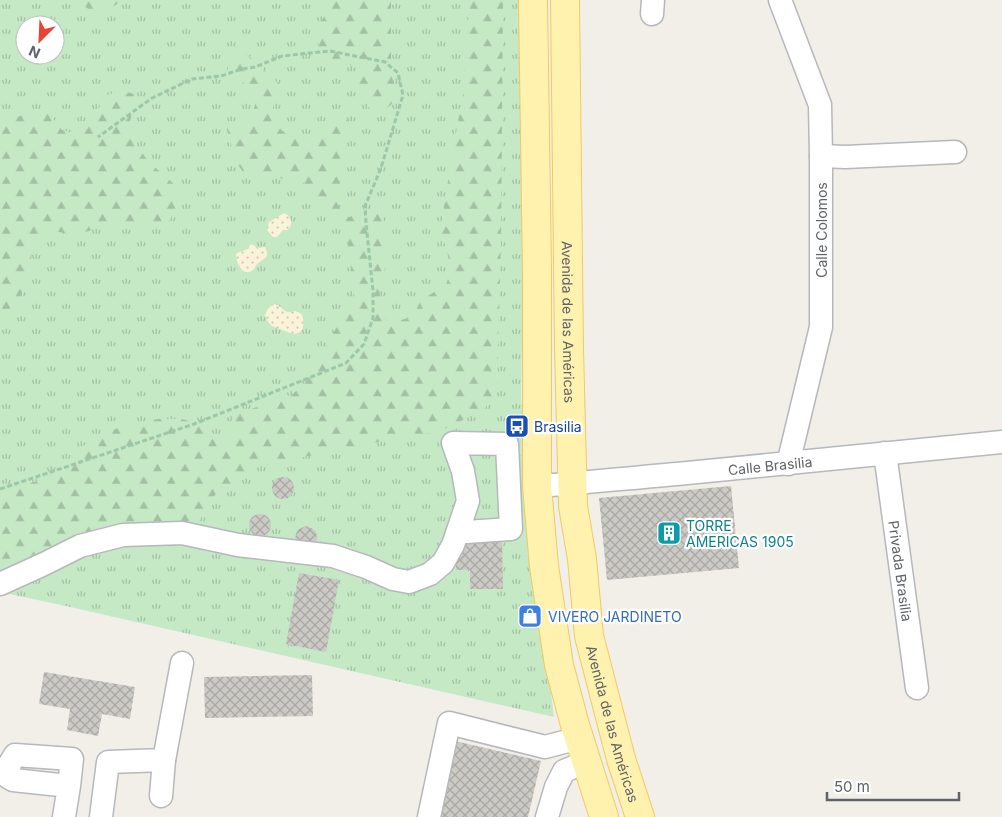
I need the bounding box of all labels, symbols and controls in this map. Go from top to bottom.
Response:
north arrow [15,15,65,65]
text: N [26,42,43,62]
street label: Calle Colomos [813,182,830,278]
street label: Avenida de las Américas [559,241,579,403]
bus stop icon: Brasilia [504,413,530,439]
place label: Brasilia [534,418,582,435]
street label: Calle Brasilia [727,452,813,478]
place label: TORRE AMERICAS 1905 [686,517,794,550]
street label: Privada Brasilia [886,519,916,622]
building icon: TORRE AMERICAS 1905 [656,520,682,546]
shop icon: VIVERO JARDINETO [517,603,543,629]
place label: VIVERO JARDINETO [548,608,682,625]
street label: Avenida de las Américas [583,643,643,804]
scale bar [827,770,960,802]
text: 50 m [834,777,870,796]

